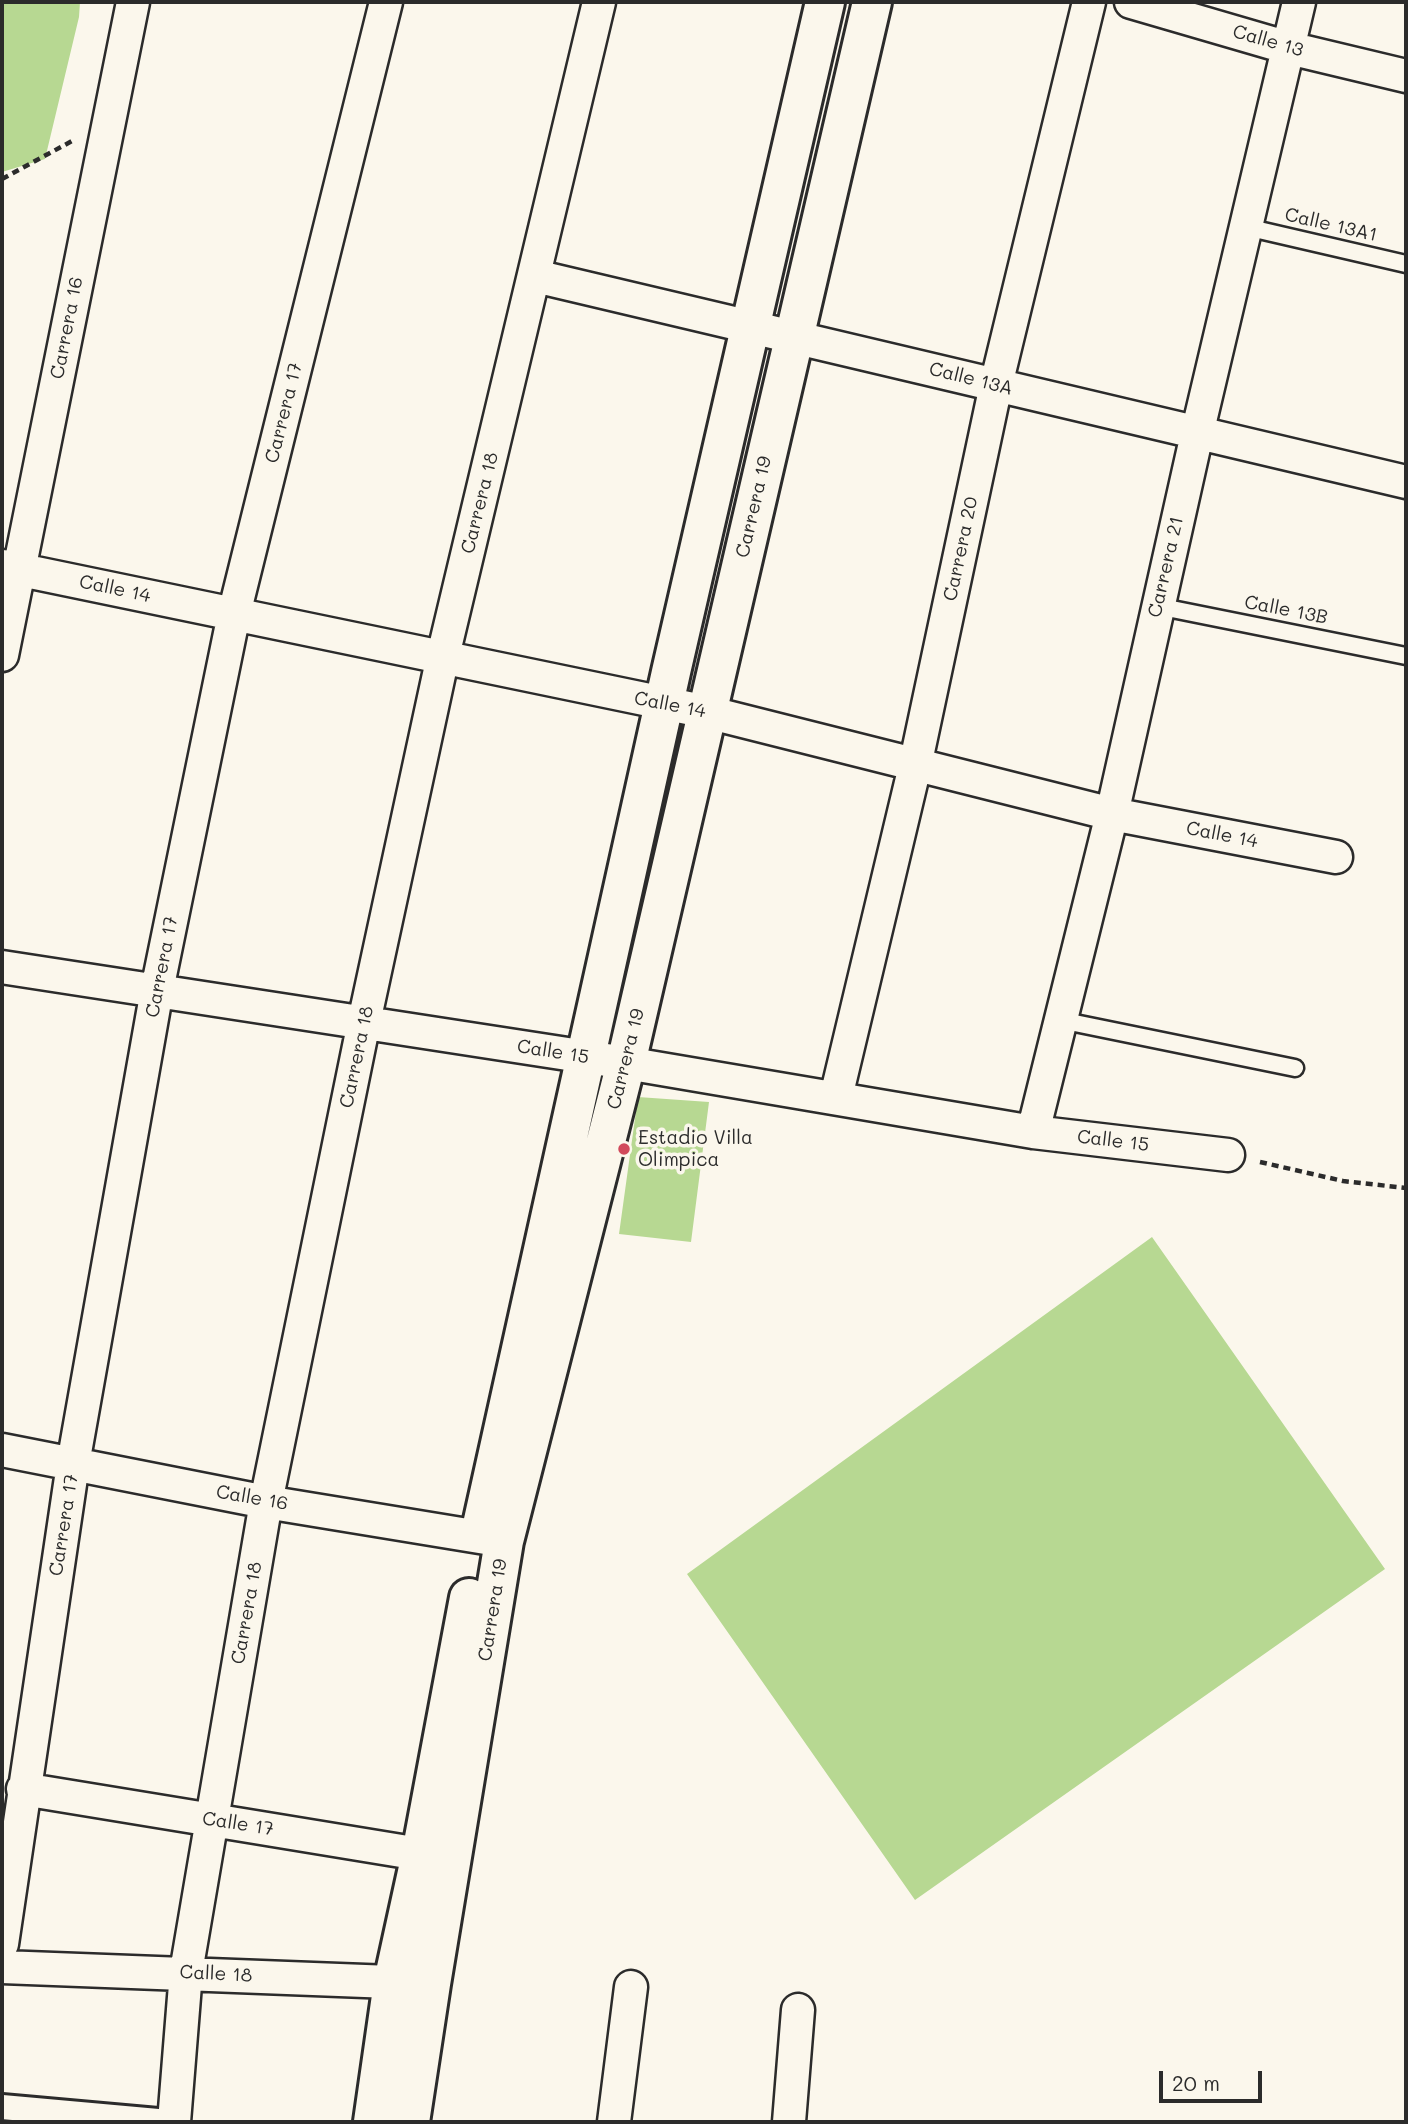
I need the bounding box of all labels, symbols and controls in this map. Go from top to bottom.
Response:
street label: Calle 13 [1230,20,1306,62]
street label: Calle 13A1 [1283,203,1379,247]
street label: Carrera 16 [46,275,88,381]
street label: Calle 13A [927,358,1015,400]
street label: Carrera 17 [261,360,307,466]
street label: Carrera 18 [456,450,504,556]
street label: Carrera 19 [731,454,777,560]
street label: Carrera 20 [939,495,983,603]
street label: Carrera 21 [1143,514,1189,620]
street label: Calle 14 [77,570,153,608]
street label: Calle 13B [1242,591,1330,629]
street label: Calle 14 [632,687,708,723]
street label: Calle 14 [1184,817,1260,853]
street label: Carrera 17 [141,914,183,1020]
street label: Carrera 18 [335,1004,379,1110]
street label: Carrera 19 [602,1006,650,1112]
street label: Calle 15 [515,1035,591,1069]
street label: Calle 15 [1076,1125,1150,1157]
place label: Estadio Villa Olimpica [638,1127,753,1171]
marker: Estadio Villa Olimpica [616,1141,632,1157]
street label: Carrera 17 [45,1472,83,1578]
street label: Calle 16 [214,1480,290,1516]
street label: Carrera 19 [474,1557,512,1663]
street label: Carrera 18 [227,1560,267,1666]
street label: Calle 17 [201,1807,275,1841]
street label: Calle 18 [179,1961,253,1987]
scale bar [1163,2058,1266,2102]
text: 20 m [1172,2069,1220,2096]

